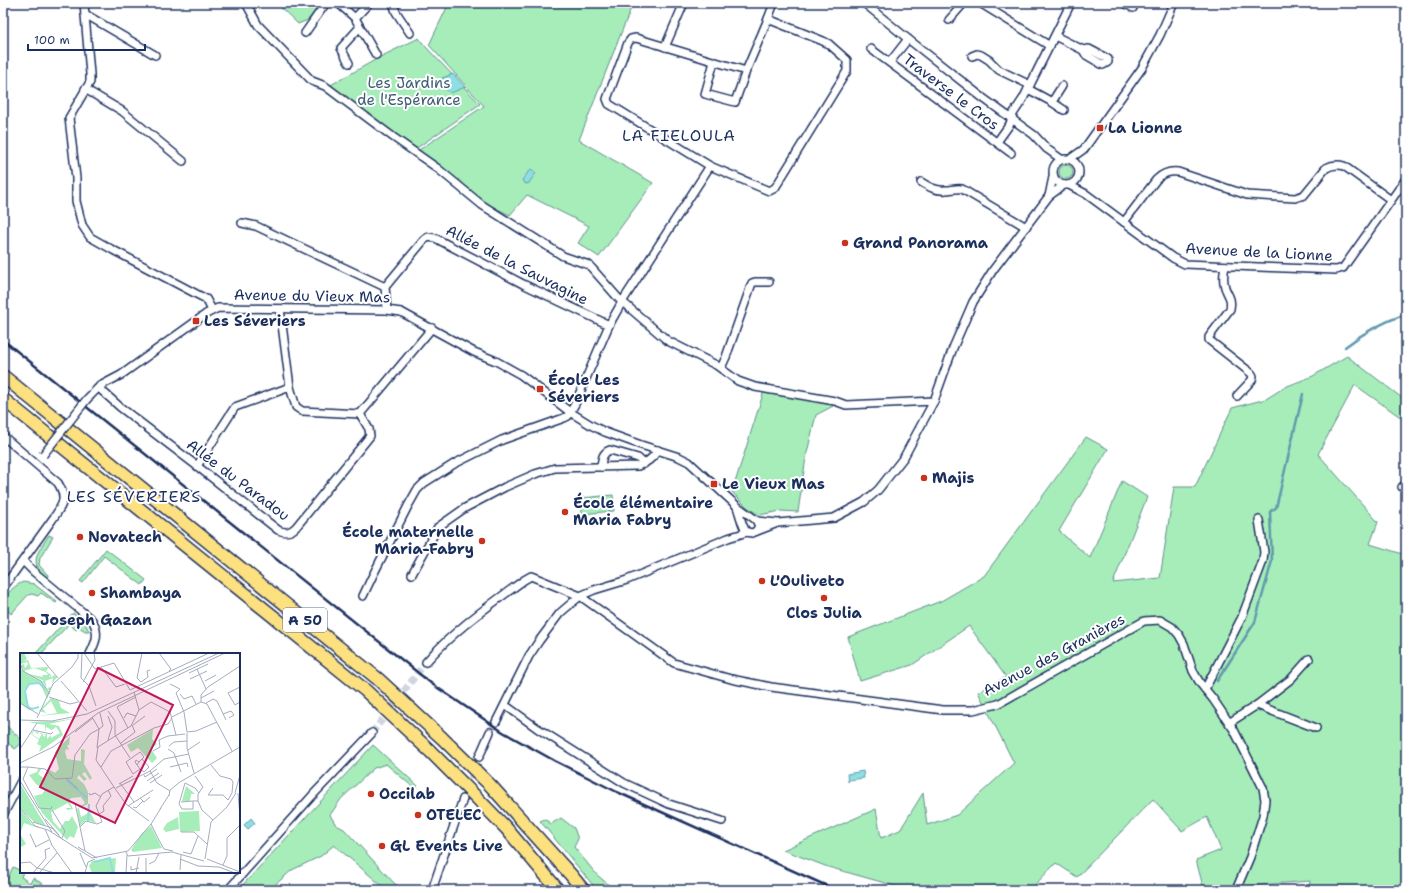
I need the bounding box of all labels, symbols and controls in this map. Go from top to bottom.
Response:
scale bar [28,26,145,52]
text: 100 m [34,32,70,48]
street label: Traverse le Cros [899,49,1003,135]
park label: Les Jardins de l'Espérance [357,73,461,110]
place label: La Lionne [1108,118,1183,138]
marker: La Lionne [1095,123,1105,133]
district label: LA FIELOULA [622,125,736,146]
street label: Allée de la Sauvagine [442,220,592,310]
place label: Grand Panorama [853,233,989,253]
marker: Grand Panorama [840,238,850,248]
street label: Avenue de la Lionne [1185,238,1333,266]
street label: Avenue du Vieux Mas [234,285,390,307]
place label: Les Séveriers [204,311,306,331]
marker: Les Séveriers [191,316,201,326]
place label: École Les Séveriers [548,369,620,407]
marker: École Les Séveriers [535,384,545,394]
street label: Allée du Paradou [182,435,294,525]
place label: Majis [932,468,974,488]
marker: Majis [919,473,929,483]
place label: Le Vieux Mas [722,474,825,494]
marker: Le Vieux Mas [709,479,719,489]
district label: LES SÉVERIERS [67,486,201,507]
place label: École élémentaire Maria Fabry [573,492,713,530]
marker: École élémentaire Maria Fabry [560,507,570,517]
place label: École maternelle Maria-Fabry [342,521,474,559]
place label: Novatech [88,527,162,547]
marker: Novatech [75,532,85,542]
marker: École maternelle Maria-Fabry [477,536,487,546]
place label: L'Ouliveto [770,571,845,591]
marker: L'Ouliveto [757,576,767,586]
place label: Shambaya [100,583,182,603]
marker: Shambaya [87,588,97,598]
marker: Clos Julia [819,593,829,603]
place label: Clos Julia [786,603,863,623]
road number: A 50 [283,608,327,632]
street label: Avenue des Granières [979,609,1129,701]
place label: Joseph Gazan [40,610,152,630]
marker: Joseph Gazan [27,615,37,625]
inset map [20,653,240,873]
place label: Occilab [379,784,435,804]
marker: Occilab [366,789,376,799]
place label: OTELEC [426,805,481,825]
marker: OTELEC [413,810,423,820]
place label: GL Events Live [390,836,503,856]
marker: GL Events Live [377,841,387,851]

